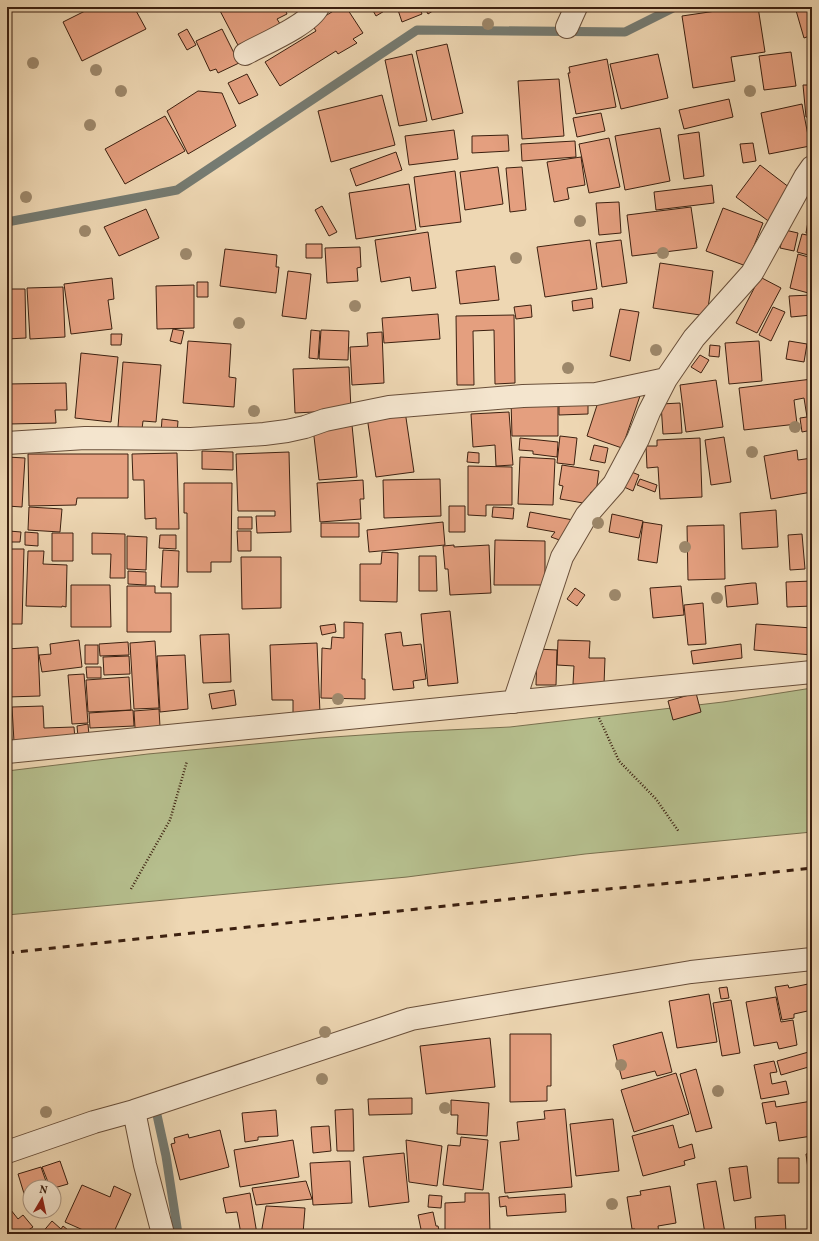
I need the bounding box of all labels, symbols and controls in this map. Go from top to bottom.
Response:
north arrow [22,1179,62,1219]
text: N [38,1183,48,1199]

